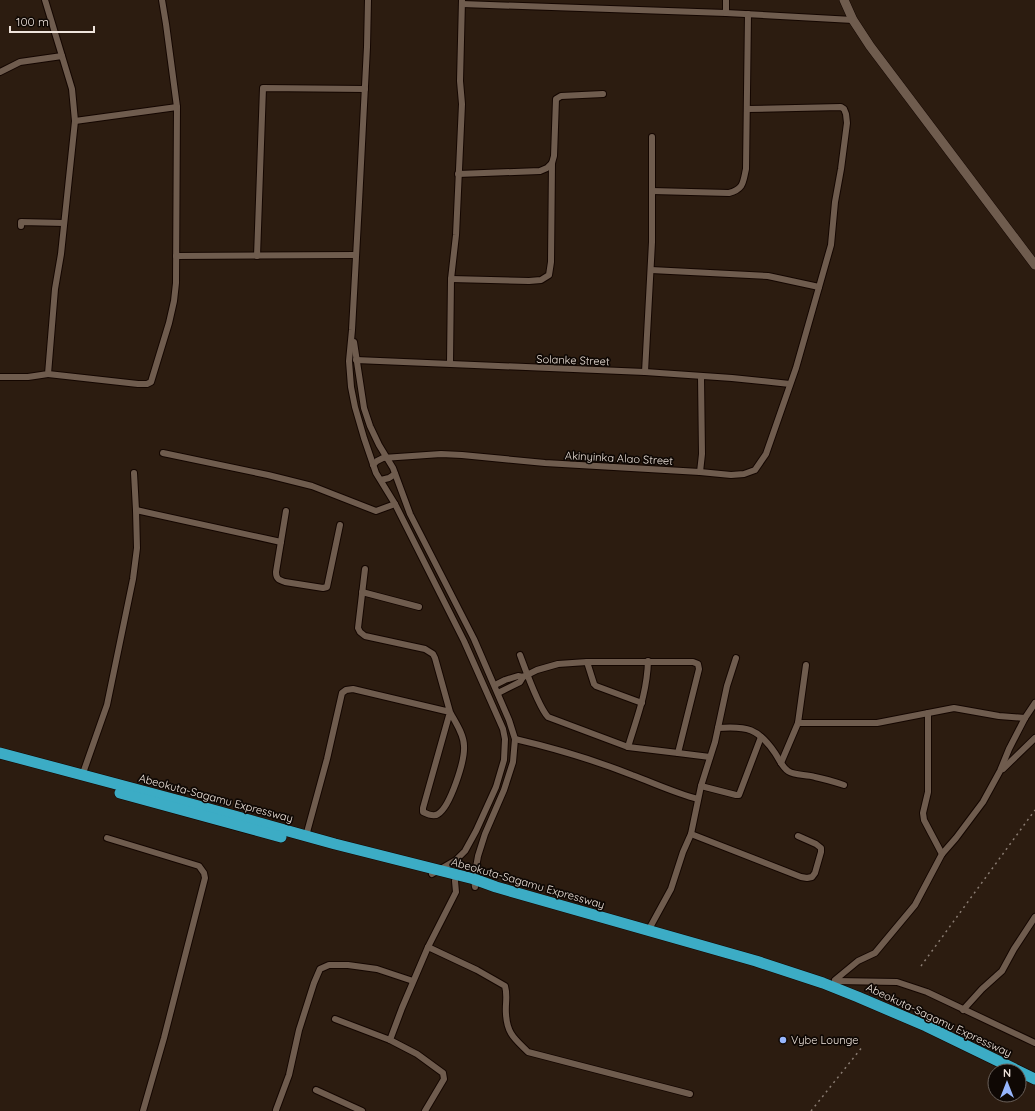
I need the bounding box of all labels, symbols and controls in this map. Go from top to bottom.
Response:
scale bar [10,8,94,34]
text: 100 m [16,14,49,29]
street label: Solanke Street [536,352,610,368]
street label: Akinyinka Alao Street [565,448,674,468]
street label: Abeokuta-Sagamu Expressway [137,771,295,825]
street label: Abeokuta-Sagamu Expressway [450,854,606,912]
street label: Abeokuta-Sagamu Expressway [864,980,1014,1060]
place label: Vybe Lounge [791,1033,858,1047]
marker: Vybe Lounge [778,1035,788,1045]
north arrow [987,1063,1027,1103]
text: N [1003,1066,1011,1080]

